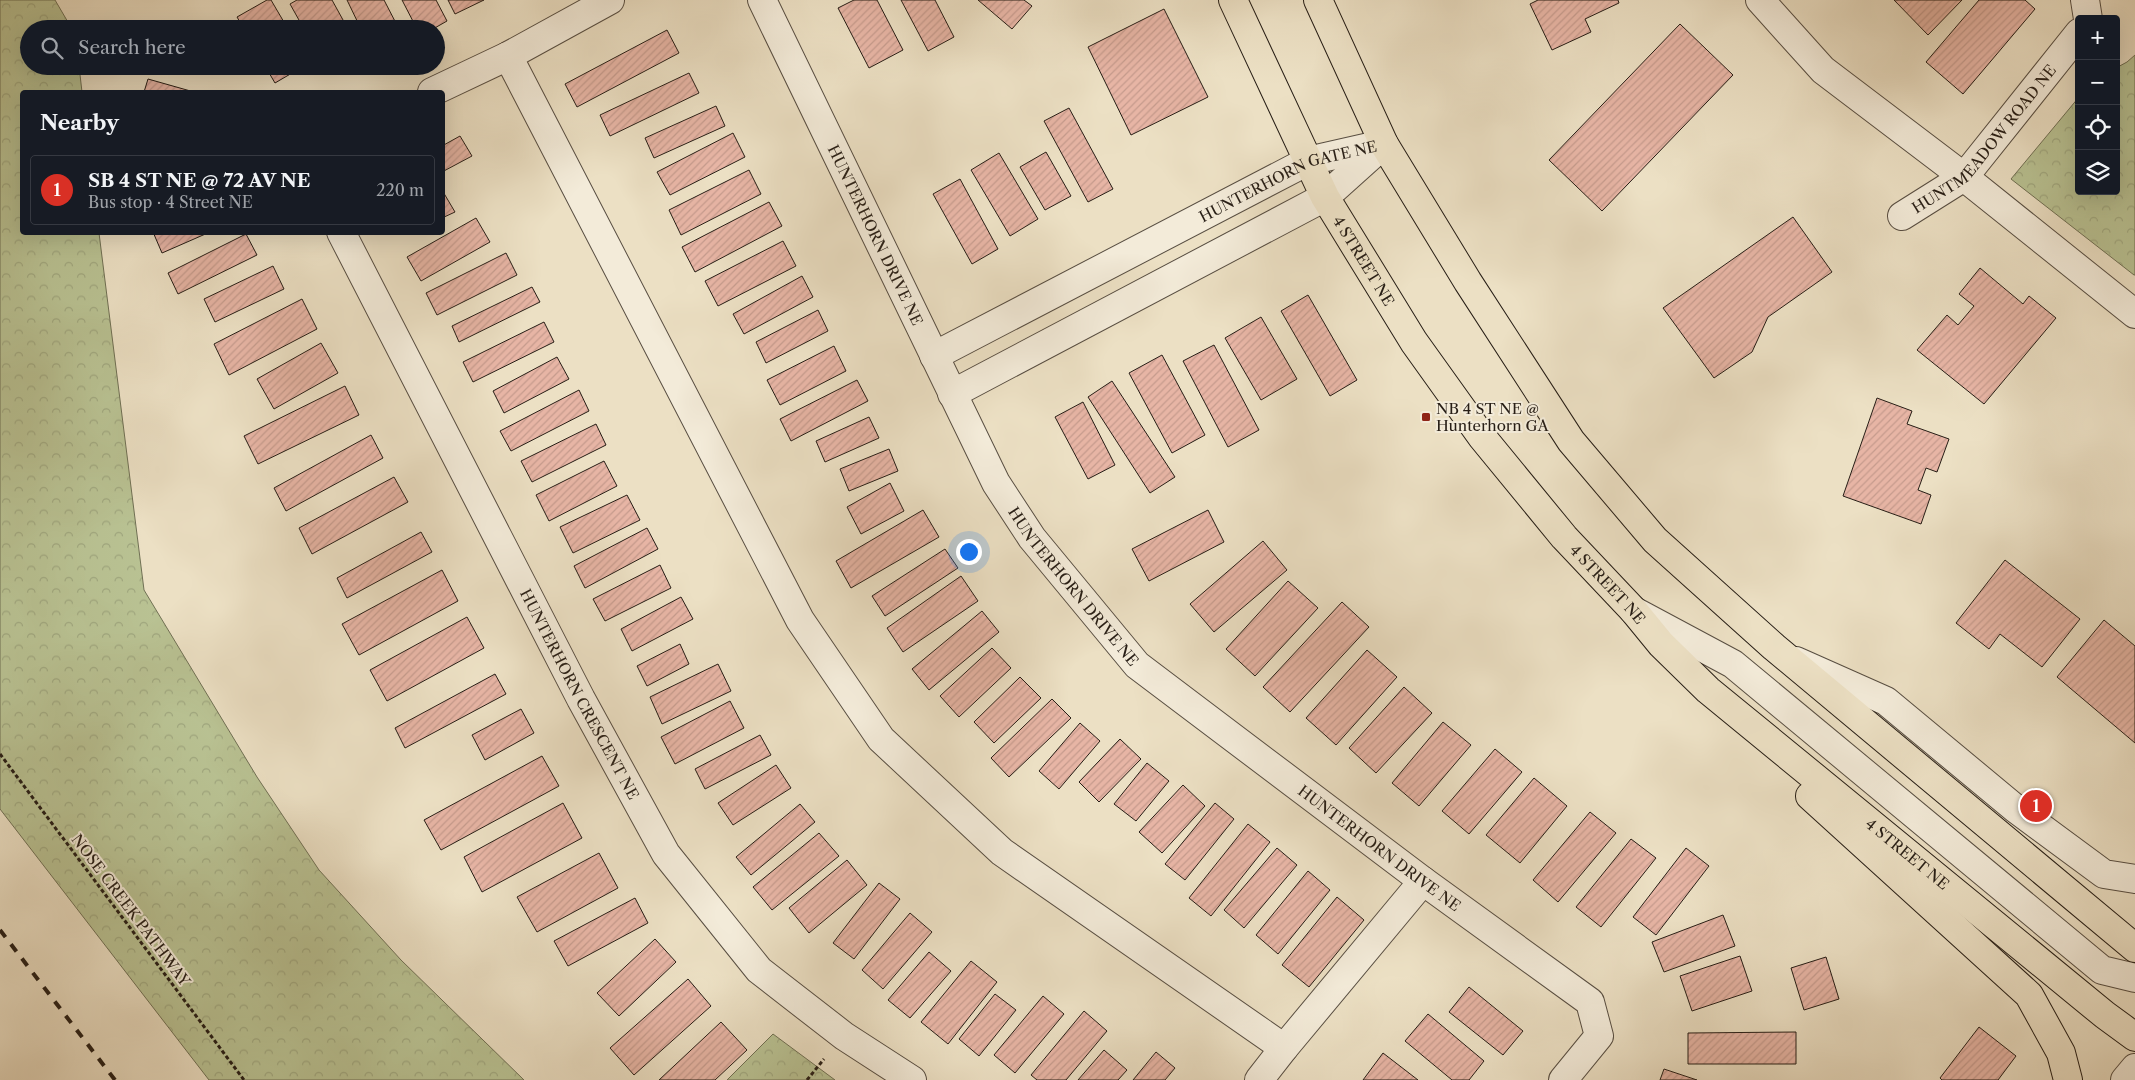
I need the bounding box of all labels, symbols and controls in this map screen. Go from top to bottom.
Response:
map controls [2075,15,2120,195]
button: + [2075,15,2120,60]
search box [20,20,445,75]
icon: search [38,34,66,62]
text: Search here [78,36,186,59]
street label: HUNTMEADOW ROAD NE [1908,60,2060,217]
button: − [2075,60,2120,105]
button: locate [2075,105,2120,150]
text: Nearby [40,110,119,135]
street label: HUNTERHORN GATE NE [1196,136,1379,226]
street label: HUNTERHORN DRIVE NE [824,142,928,328]
button: layers [2075,150,2120,195]
text: SB 4 ST NE @ 72 AV NE [88,169,310,192]
text: 1 [53,180,61,200]
text: 220 m [376,180,424,200]
text: Bus stop · 4 Street NE [88,192,253,212]
street label: 4 STREET NE [1329,212,1399,309]
place label: NB 4 ST NE @ Hunterhorn GA [1436,399,1549,435]
marker: NB 4 ST NE @ Hunterhorn GA [1420,411,1432,423]
street label: HUNTERHORN DRIVE NE [1005,503,1143,669]
your location [956,539,982,565]
street label: 4 STREET NE [1566,540,1650,627]
street label: HUNTERHORN CRESCENT NE [516,585,644,802]
street label: HUNTERHORN DRIVE NE [1295,781,1465,915]
pin: 1 [2020,787,2052,825]
street label: 4 STREET NE [1862,814,1953,893]
street label: NOSE CREEK PATHWAY [68,830,195,990]

